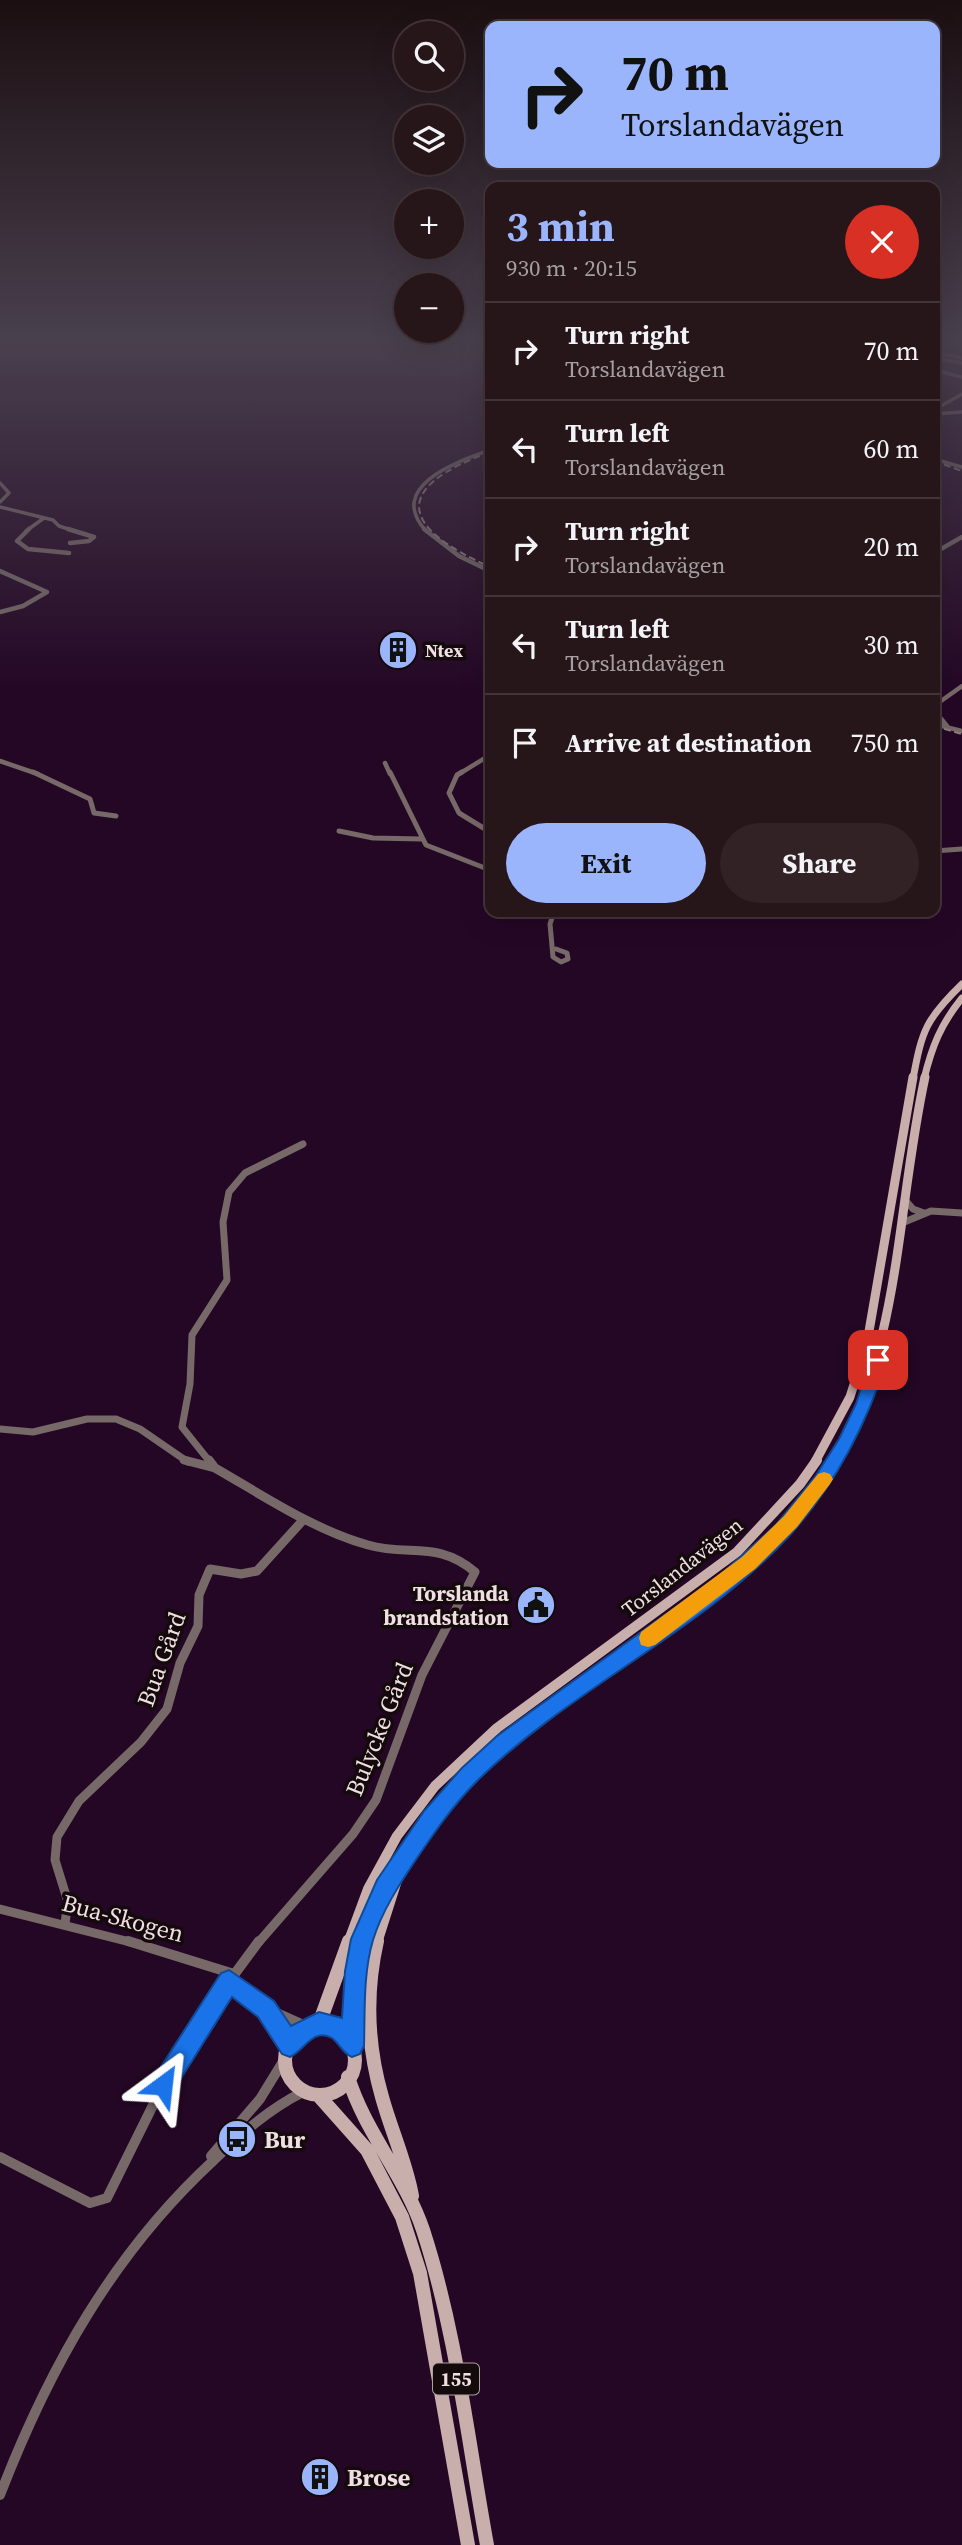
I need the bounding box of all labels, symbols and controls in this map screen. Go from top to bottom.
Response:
map controls [394,21,464,343]
button: search [394,21,464,91]
text: 70 m [621,39,729,106]
icon: right [506,49,597,140]
text: Torslandavägen [621,103,844,147]
button: layers [394,105,464,175]
button: + [394,189,464,259]
text: 3 min [506,197,615,255]
button: close [845,205,919,279]
text: 930 m · 20:15 [506,252,637,284]
button: − [394,273,464,343]
text: Turn right [565,317,689,353]
icon: right [506,332,544,370]
text: 70 m [864,333,919,369]
text: Torslandavägen [565,353,725,385]
text: Turn left [565,415,669,451]
icon: left [506,430,544,468]
text: 60 m [864,431,919,467]
text: Torslandavägen [565,451,725,483]
text: Turn right [565,513,689,549]
icon: right [506,528,544,566]
text: 20 m [864,529,919,565]
text: Torslandavägen [565,549,725,581]
text: Turn left [565,611,669,647]
icon: left [506,626,544,664]
text: 30 m [864,627,919,663]
building icon: Ntex [377,629,419,671]
place label: Ntex [425,638,463,663]
text: Torslandavägen [565,647,725,679]
icon: arrive [506,724,544,762]
text: Arrive at destination [565,725,812,761]
text: 750 m [851,725,919,761]
button: Exit [506,823,706,903]
button: Share [720,823,919,903]
pin [848,1330,908,1390]
icon: arrive [859,1341,897,1379]
street label: Torslandavägen [615,1510,749,1624]
place label: Torslanda brandstation [383,1579,510,1632]
public building icon: Torslanda brandstation [515,1584,557,1626]
street label: Bua Gård [129,1607,193,1711]
street label: Bulycke Gård [337,1657,421,1801]
street label: Bua-Skogen [58,1886,188,1950]
position arrow [126,2048,200,2122]
bus stop icon: Bur [216,2118,258,2160]
place label: Bur [264,2123,306,2156]
road number: 155 [433,2364,479,2394]
building icon: Brose [299,2456,341,2498]
place label: Brose [347,2461,410,2494]

